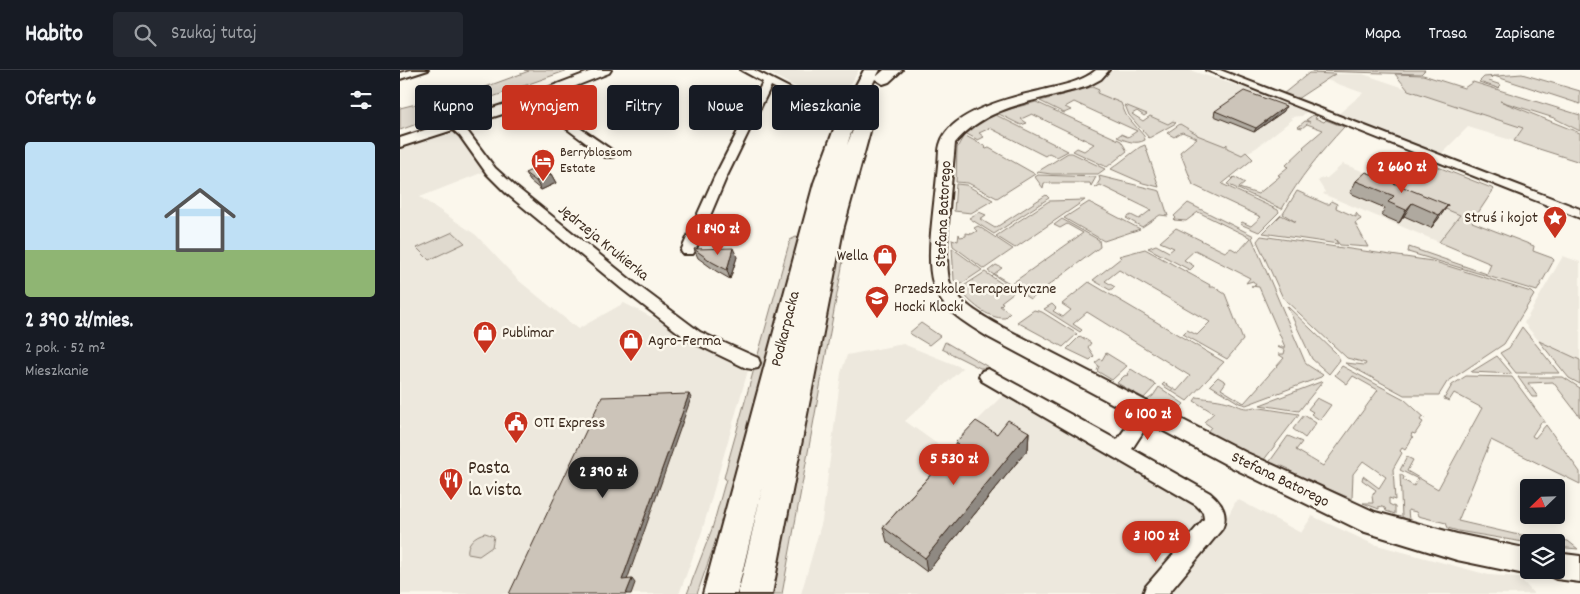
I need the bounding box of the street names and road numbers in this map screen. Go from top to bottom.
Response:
street label: Stefana Batorego [930,160,958,268]
street label: Jędrzeja Krukierka [552,199,654,287]
street label: Podkarpacka [765,288,807,369]
street label: Stefana Batorego [1227,446,1333,514]

